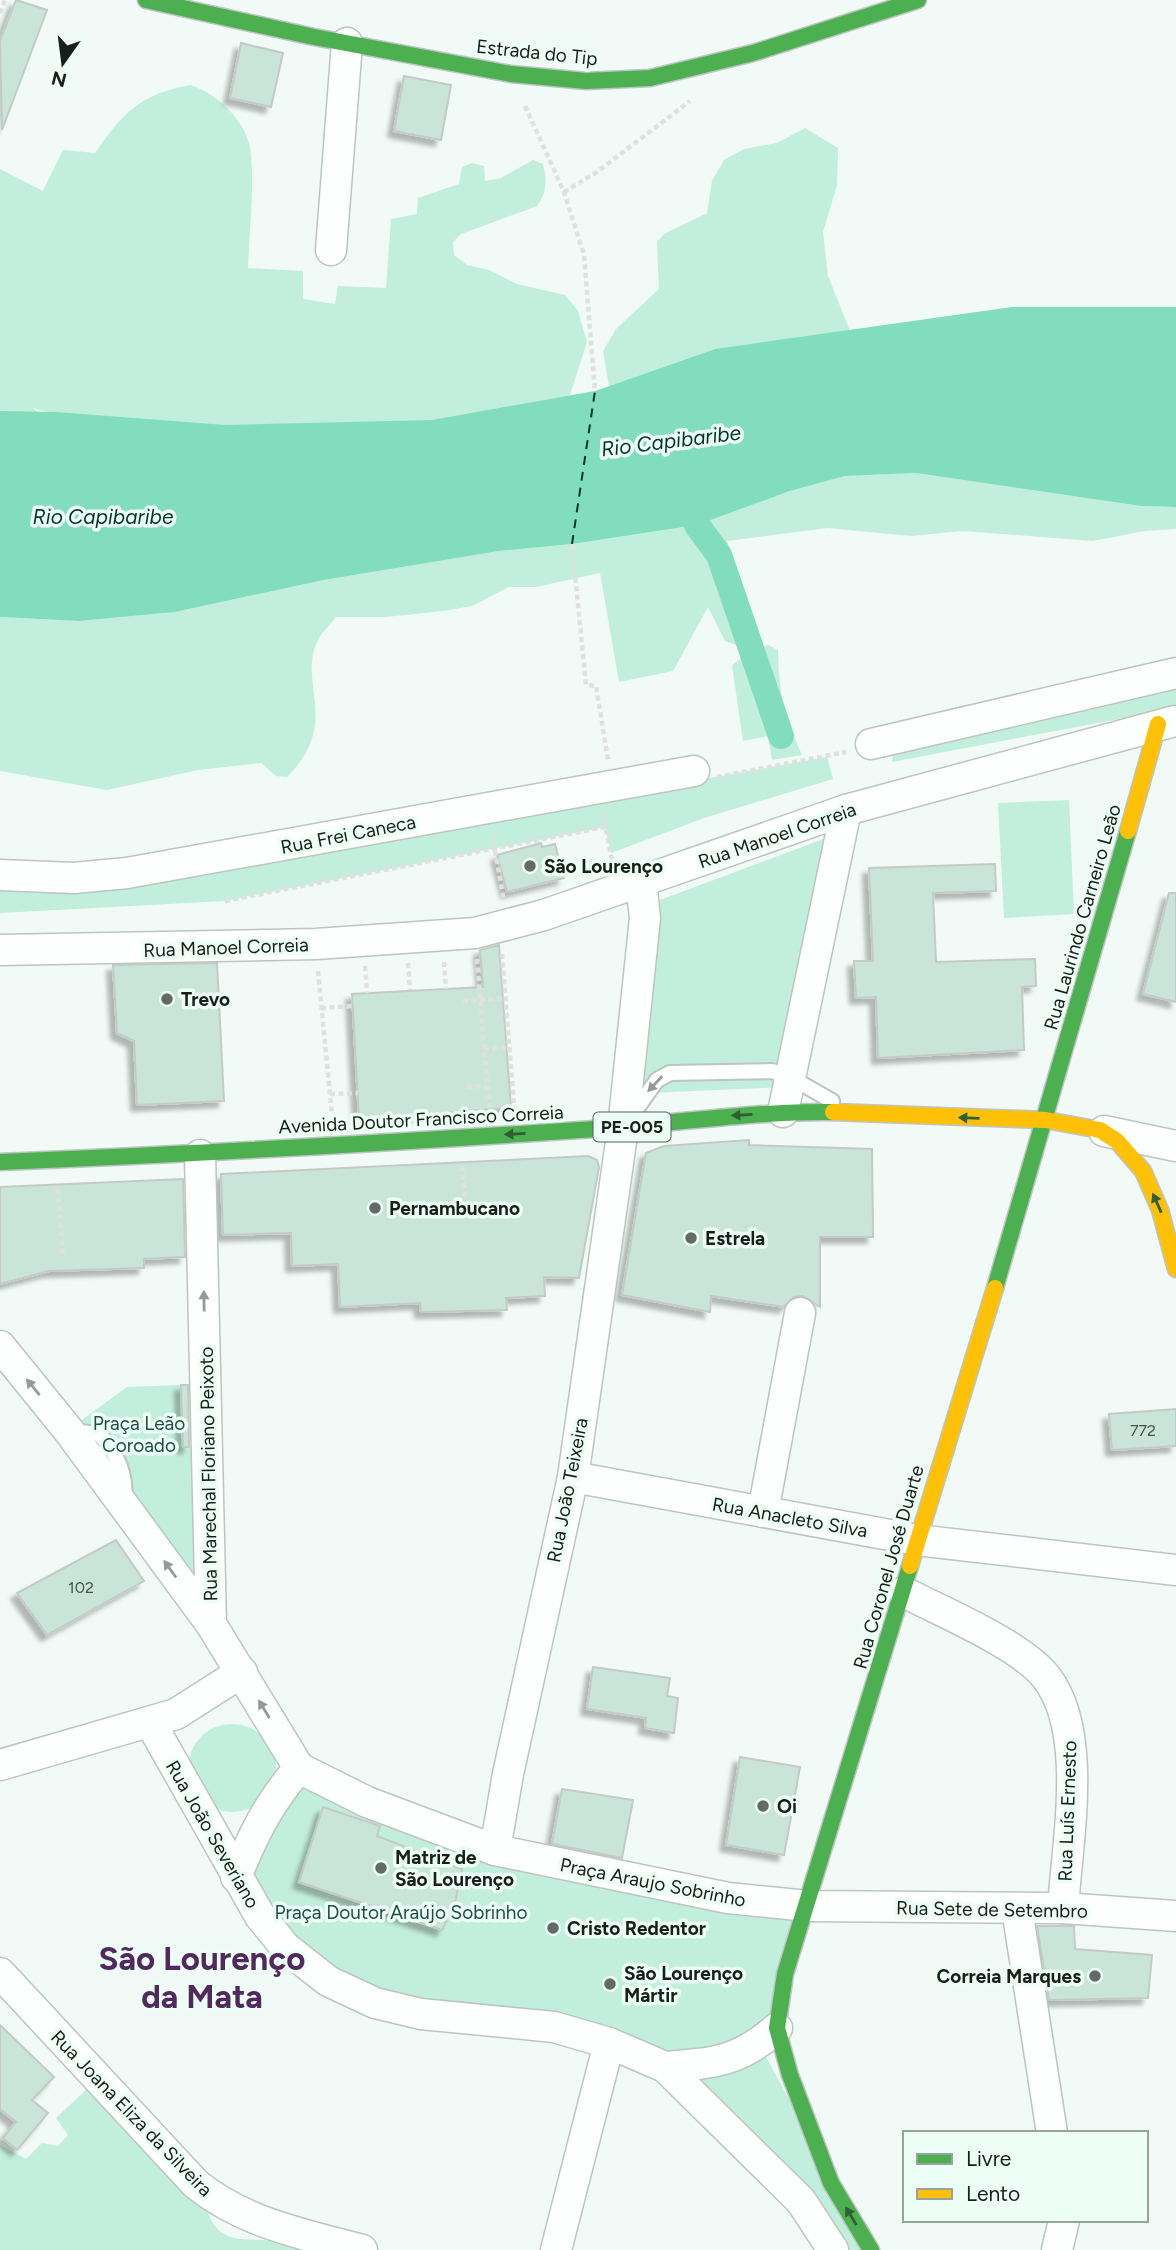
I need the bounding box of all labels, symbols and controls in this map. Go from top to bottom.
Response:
north arrow [28,28,98,98]
street label: Estrada do Tip [475,35,599,70]
text: N [49,66,69,92]
water label: Rio Capibaribe [600,419,743,461]
water label: Rio Capibaribe [33,504,174,529]
street label: Rua Manoel Correia [695,798,859,873]
street label: Rua Laurindo Carneiro Leão [1039,802,1126,1033]
street label: Rua Frei Caneca [279,810,418,859]
place label: São Lourenço [544,855,663,878]
marker: São Lourenço [522,858,538,874]
street label: Rua Manoel Correia [143,933,309,962]
place label: Trevo [181,988,230,1011]
marker: Trevo [159,991,175,1007]
one-way arrow [647,1075,663,1093]
street label: Avenida Doutor Francisco Correia [278,1101,564,1138]
one-way arrow [730,1109,752,1120]
road number: PE-005 [594,1112,670,1142]
one-way arrow [958,1112,980,1123]
one-way arrow [504,1129,526,1140]
one-way arrow [1152,1193,1163,1214]
place label: Pernambucano [389,1197,520,1220]
marker: Pernambucano [367,1200,383,1216]
place label: Estrela [705,1227,765,1250]
marker: Estrela [683,1230,699,1246]
one-way arrow [198,1290,209,1312]
street label: Rua Marechal Floriano Peixoto [195,1346,222,1602]
one-way arrow [26,1379,41,1397]
park label: Praça Leão Coroado [93,1412,185,1457]
street label: Rua João Teixeira [542,1416,593,1564]
house number: 772 [1130,1421,1156,1440]
street label: Rua Coronel José Duarte [848,1463,929,1672]
street label: Rua Anacleto Silva [710,1493,869,1542]
one-way arrow [164,1560,178,1578]
house number: 102 [68,1578,94,1597]
one-way arrow [258,1700,270,1719]
street label: Rua Luís Ernesto [1054,1740,1081,1882]
street label: Rua João Severiano [161,1756,264,1912]
place label: Oi [777,1795,797,1818]
marker: Oi [755,1798,771,1814]
place label: Matriz de São Lourenço [395,1846,514,1891]
street label: Praça Araujo Sobrinho [558,1853,748,1912]
marker: Matriz de São Lourenço [373,1860,389,1876]
street label: Rua Sete de Setembro [896,1896,1088,1923]
park label: Praça Doutor Araújo Sobrinho [275,1901,527,1924]
place label: Cristo Redentor [567,1917,706,1940]
marker: Cristo Redentor [545,1920,561,1936]
district label: São Lourenço da Mata [99,1939,305,2016]
place label: São Lourenço Mártir [624,1962,743,2007]
place label: Correia Marques [937,1965,1081,1988]
marker: Correia Marques [1087,1968,1103,1984]
marker: São Lourenço Mártir [602,1976,618,1992]
street label: Rua Joana Eliza da Silveira [46,2025,217,2201]
legend [903,2131,1148,2222]
text: Livre [966,2146,1011,2171]
text: Lento [966,2181,1020,2206]
one-way arrow [845,2207,857,2226]

